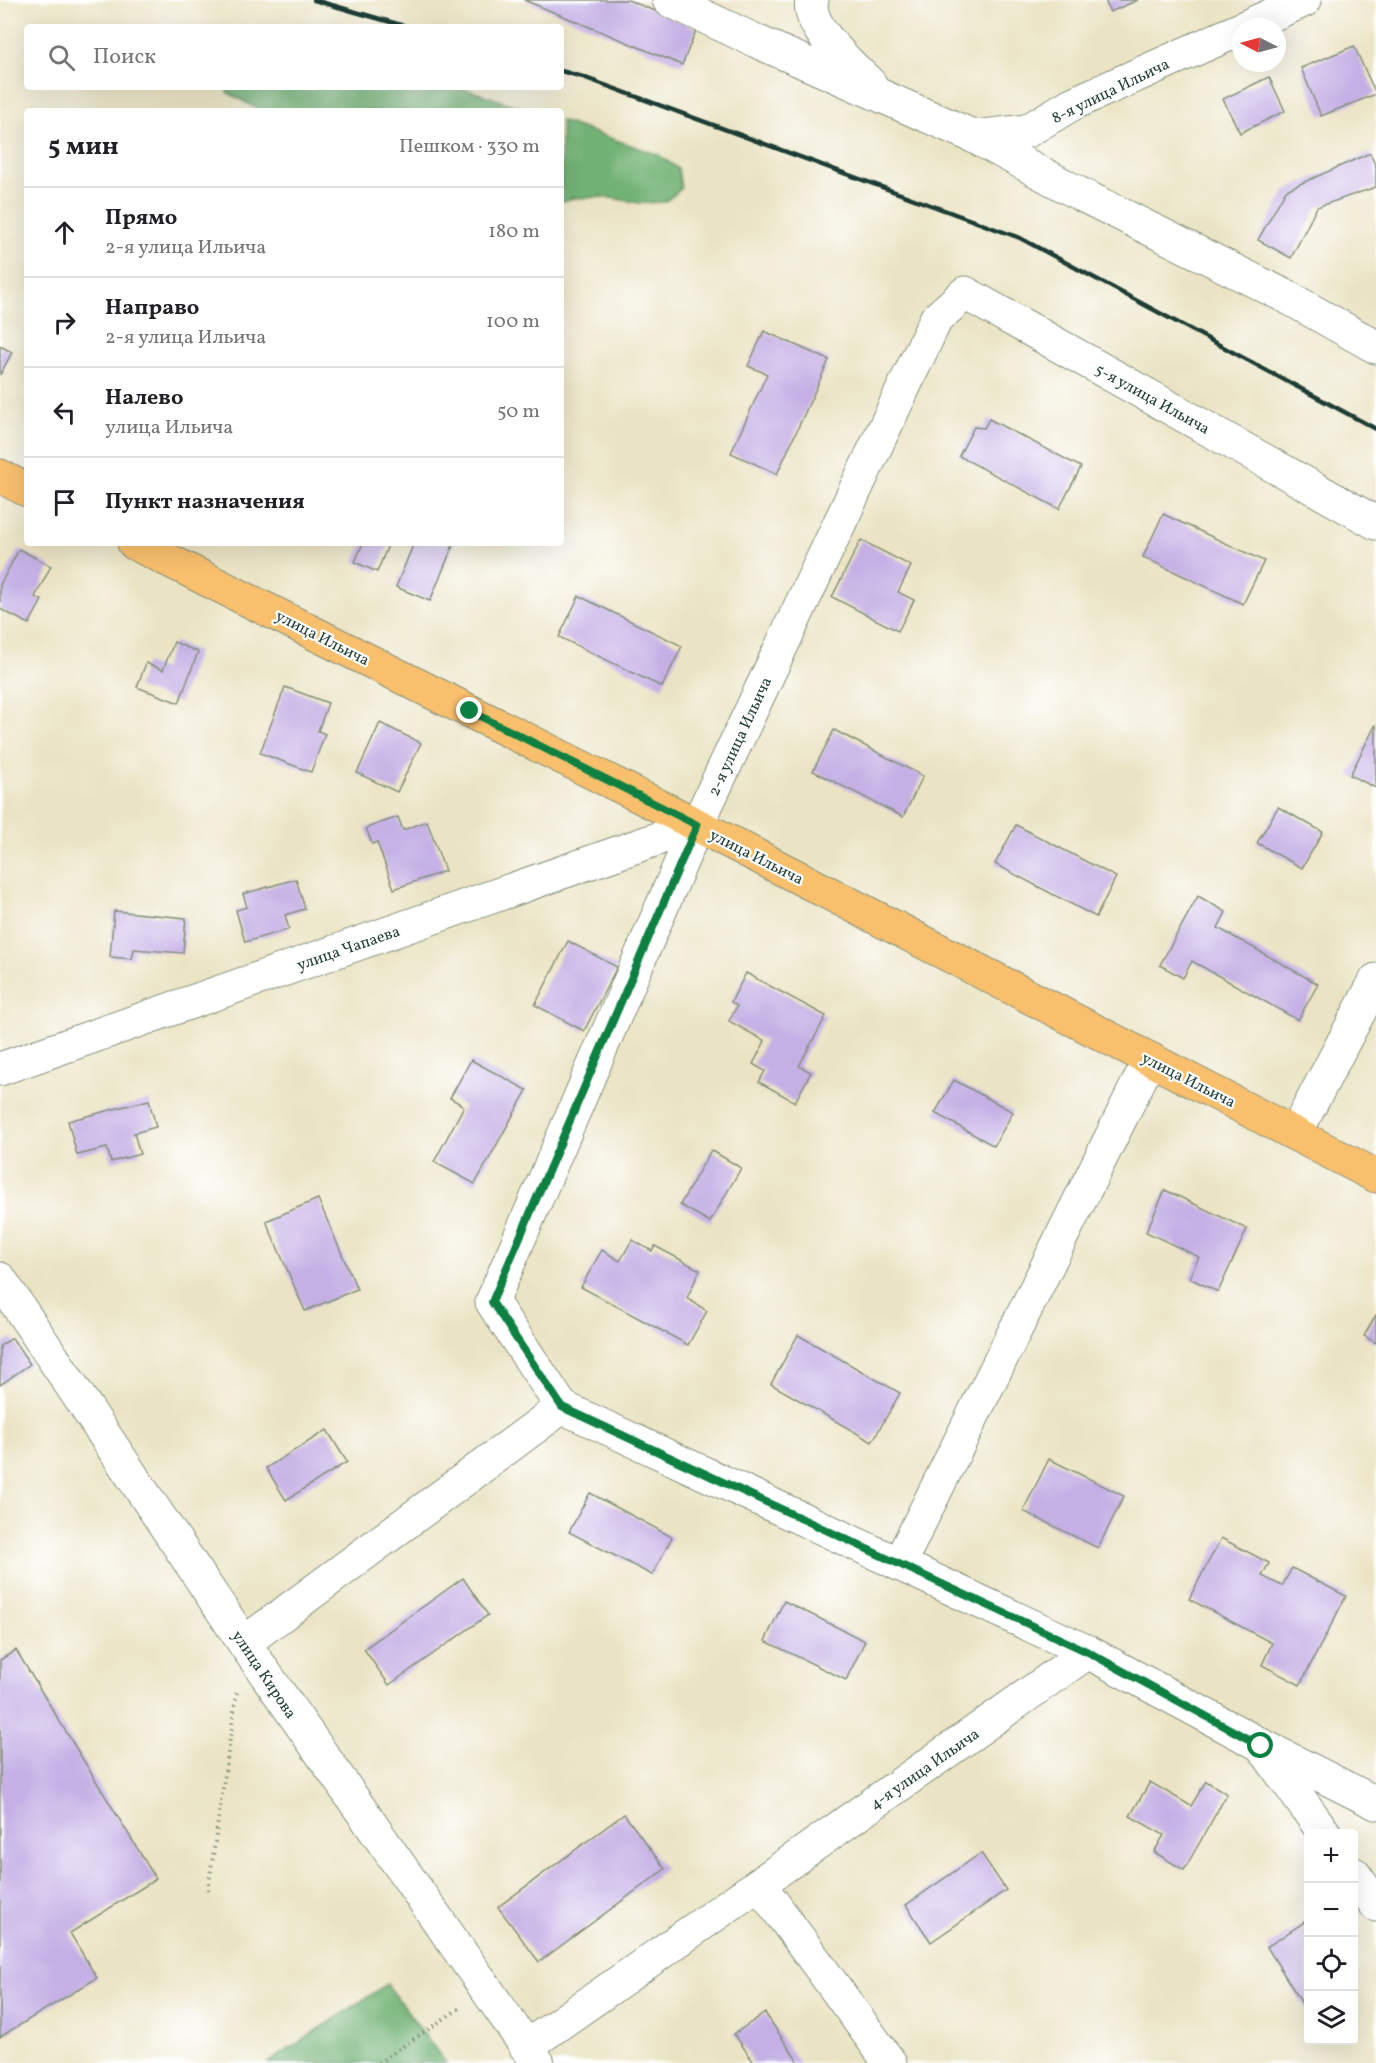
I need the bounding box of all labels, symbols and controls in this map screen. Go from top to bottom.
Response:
north arrow [1232,18,1286,72]
search box [24,24,564,90]
icon: search [45,41,78,74]
text: Поиск [93,42,156,73]
street label: 8-я улица Ильича [1048,54,1173,130]
text: 5 мин [48,129,119,165]
text: Пешком · 330 m [399,133,540,161]
text: Прямо [105,203,177,234]
icon: ahead [48,216,81,249]
text: 180 m [488,218,540,246]
text: 2-я улица Ильича [105,234,266,262]
text: Направо [105,293,199,324]
icon: right [48,306,81,339]
text: 100 m [486,308,540,336]
text: 2-я улица Ильича [105,324,266,352]
street label: 5-я улица Ильича [1091,359,1213,440]
text: Налево [105,383,184,414]
icon: left [48,396,81,429]
text: 50 m [497,398,540,426]
text: улица Ильича [105,414,233,442]
icon: arrive [48,486,81,519]
text: Пункт назначения [105,487,305,518]
street label: улица Ильича [271,606,373,672]
street label: 2-я улица Ильича [704,674,778,800]
route end [456,697,482,723]
street label: улица Ильича [705,825,807,891]
street label: улица Чапаева [294,921,403,977]
street label: улица Ильича [1137,1048,1239,1114]
street label: улица Кирова [226,1627,301,1724]
street label: 4-я улица Ильича [866,1724,984,1816]
route start [1247,1732,1273,1758]
map controls [1304,1829,1358,2045]
button: + [1304,1829,1358,1883]
button: − [1304,1883,1358,1937]
button: locate [1304,1937,1358,1991]
button: layers [1304,1991,1358,2045]

